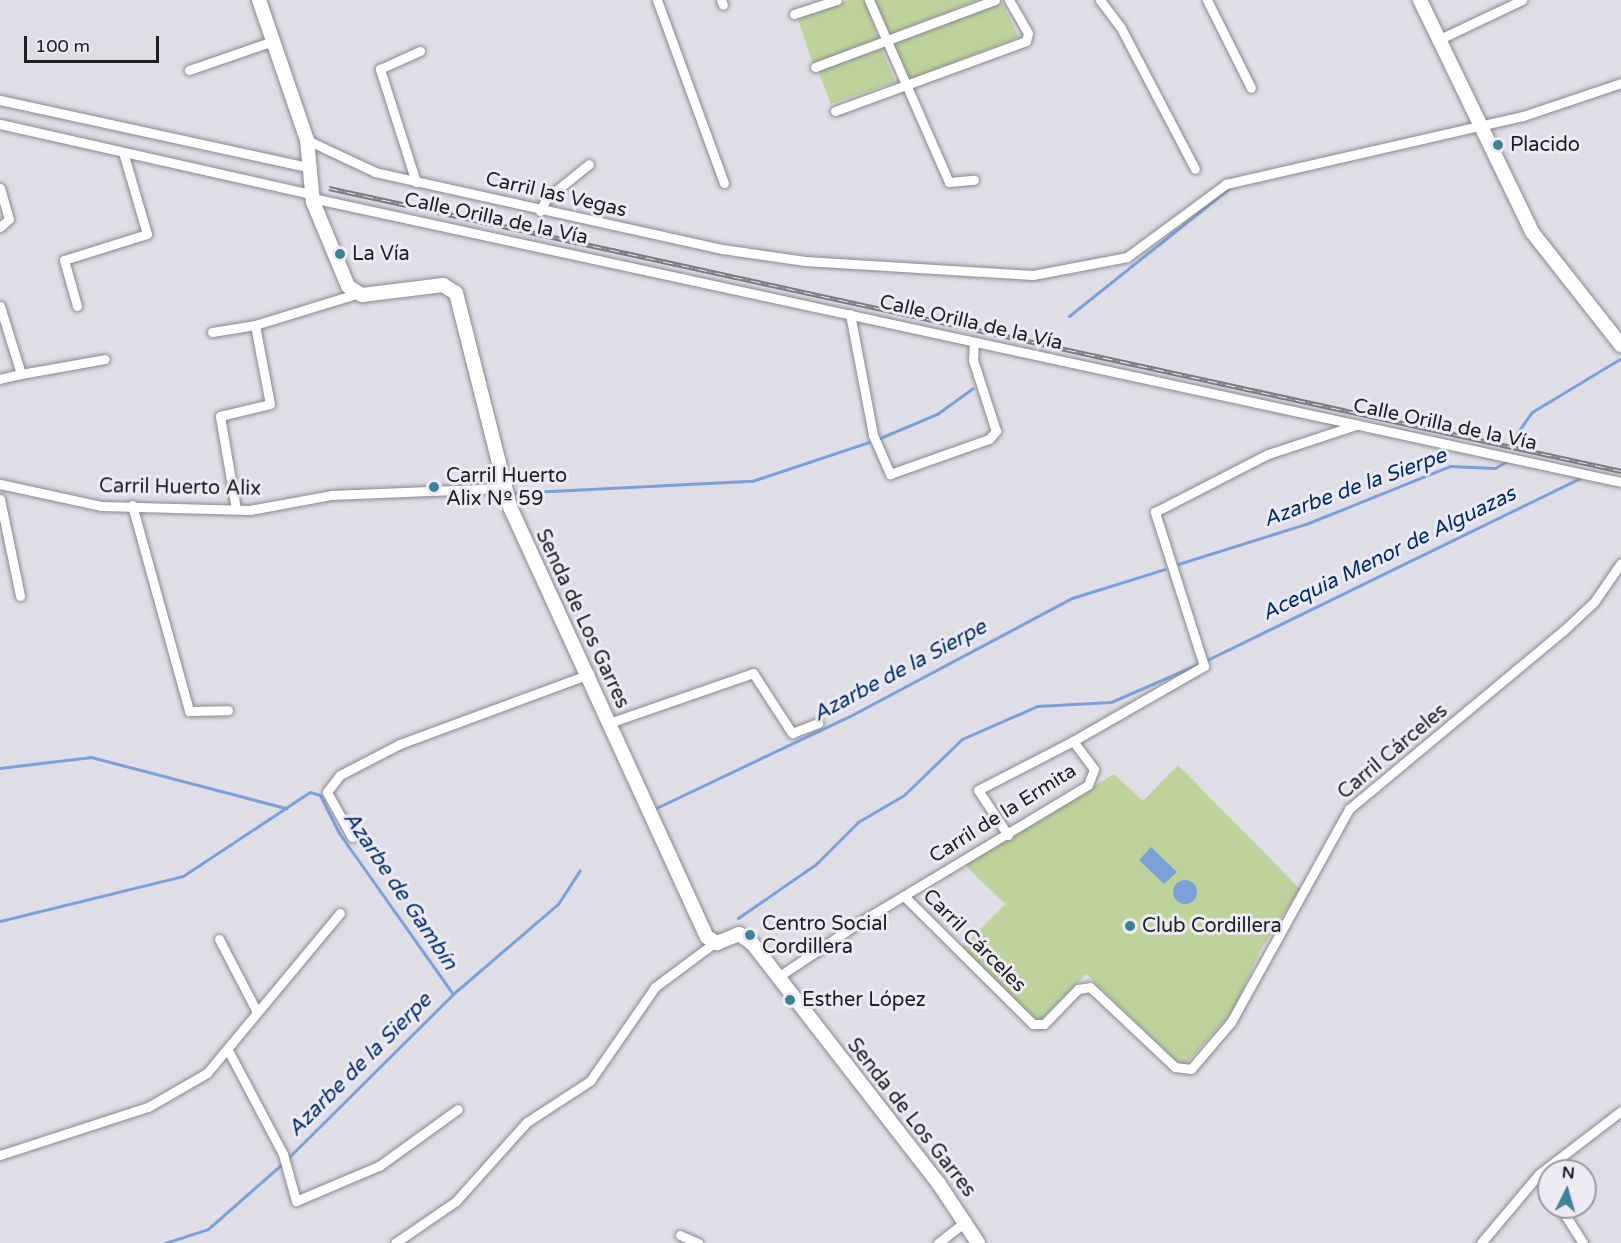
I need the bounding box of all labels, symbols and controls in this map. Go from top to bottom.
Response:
scale bar [27,24,162,62]
text: 100 m [35,35,90,57]
place label: Placido [1510,133,1580,157]
marker: Placido [1491,138,1505,152]
street label: Carril las Vegas [483,167,629,223]
street label: Calle Orilla de la Vía [402,188,590,250]
place label: La Vía [352,242,410,266]
marker: La Vía [333,247,347,261]
street label: Calle Orilla de la Vía [877,290,1065,356]
street label: Calle Orilla de la Vía [1351,394,1539,456]
water label: Azarbe de la Sierpe [1260,443,1450,533]
place label: Carril Huerto Alix Nº 59 [446,464,567,511]
street label: Carril Huerto Alix [99,475,261,501]
marker: Carril Huerto Alix Nº 59 [427,480,441,494]
water label: Acequia Menor de Alguazas [1258,481,1520,627]
street label: Senda de Los Garres [530,526,634,712]
water label: Azarbe de la Sierpe [809,615,991,727]
street label: Carril Cárceles [1333,699,1453,805]
street label: Carril de la Ermita [925,759,1081,869]
water label: Azarbe de Gambín [338,807,462,975]
street label: Carril Cárceles [917,884,1031,998]
place label: Centro Social Cordillera [762,912,888,959]
place label: Club Cordillera [1142,914,1282,938]
marker: Club Cordillera [1123,919,1137,933]
marker: Centro Social Cordillera [743,928,757,942]
water label: Azarbe de la Sierpe [283,988,437,1142]
place label: Esther López [802,988,926,1012]
marker: Esther López [783,993,797,1007]
street label: Senda de Los Garres [842,1034,980,1202]
north arrow [1537,1159,1597,1219]
text: N [1561,1163,1576,1184]

